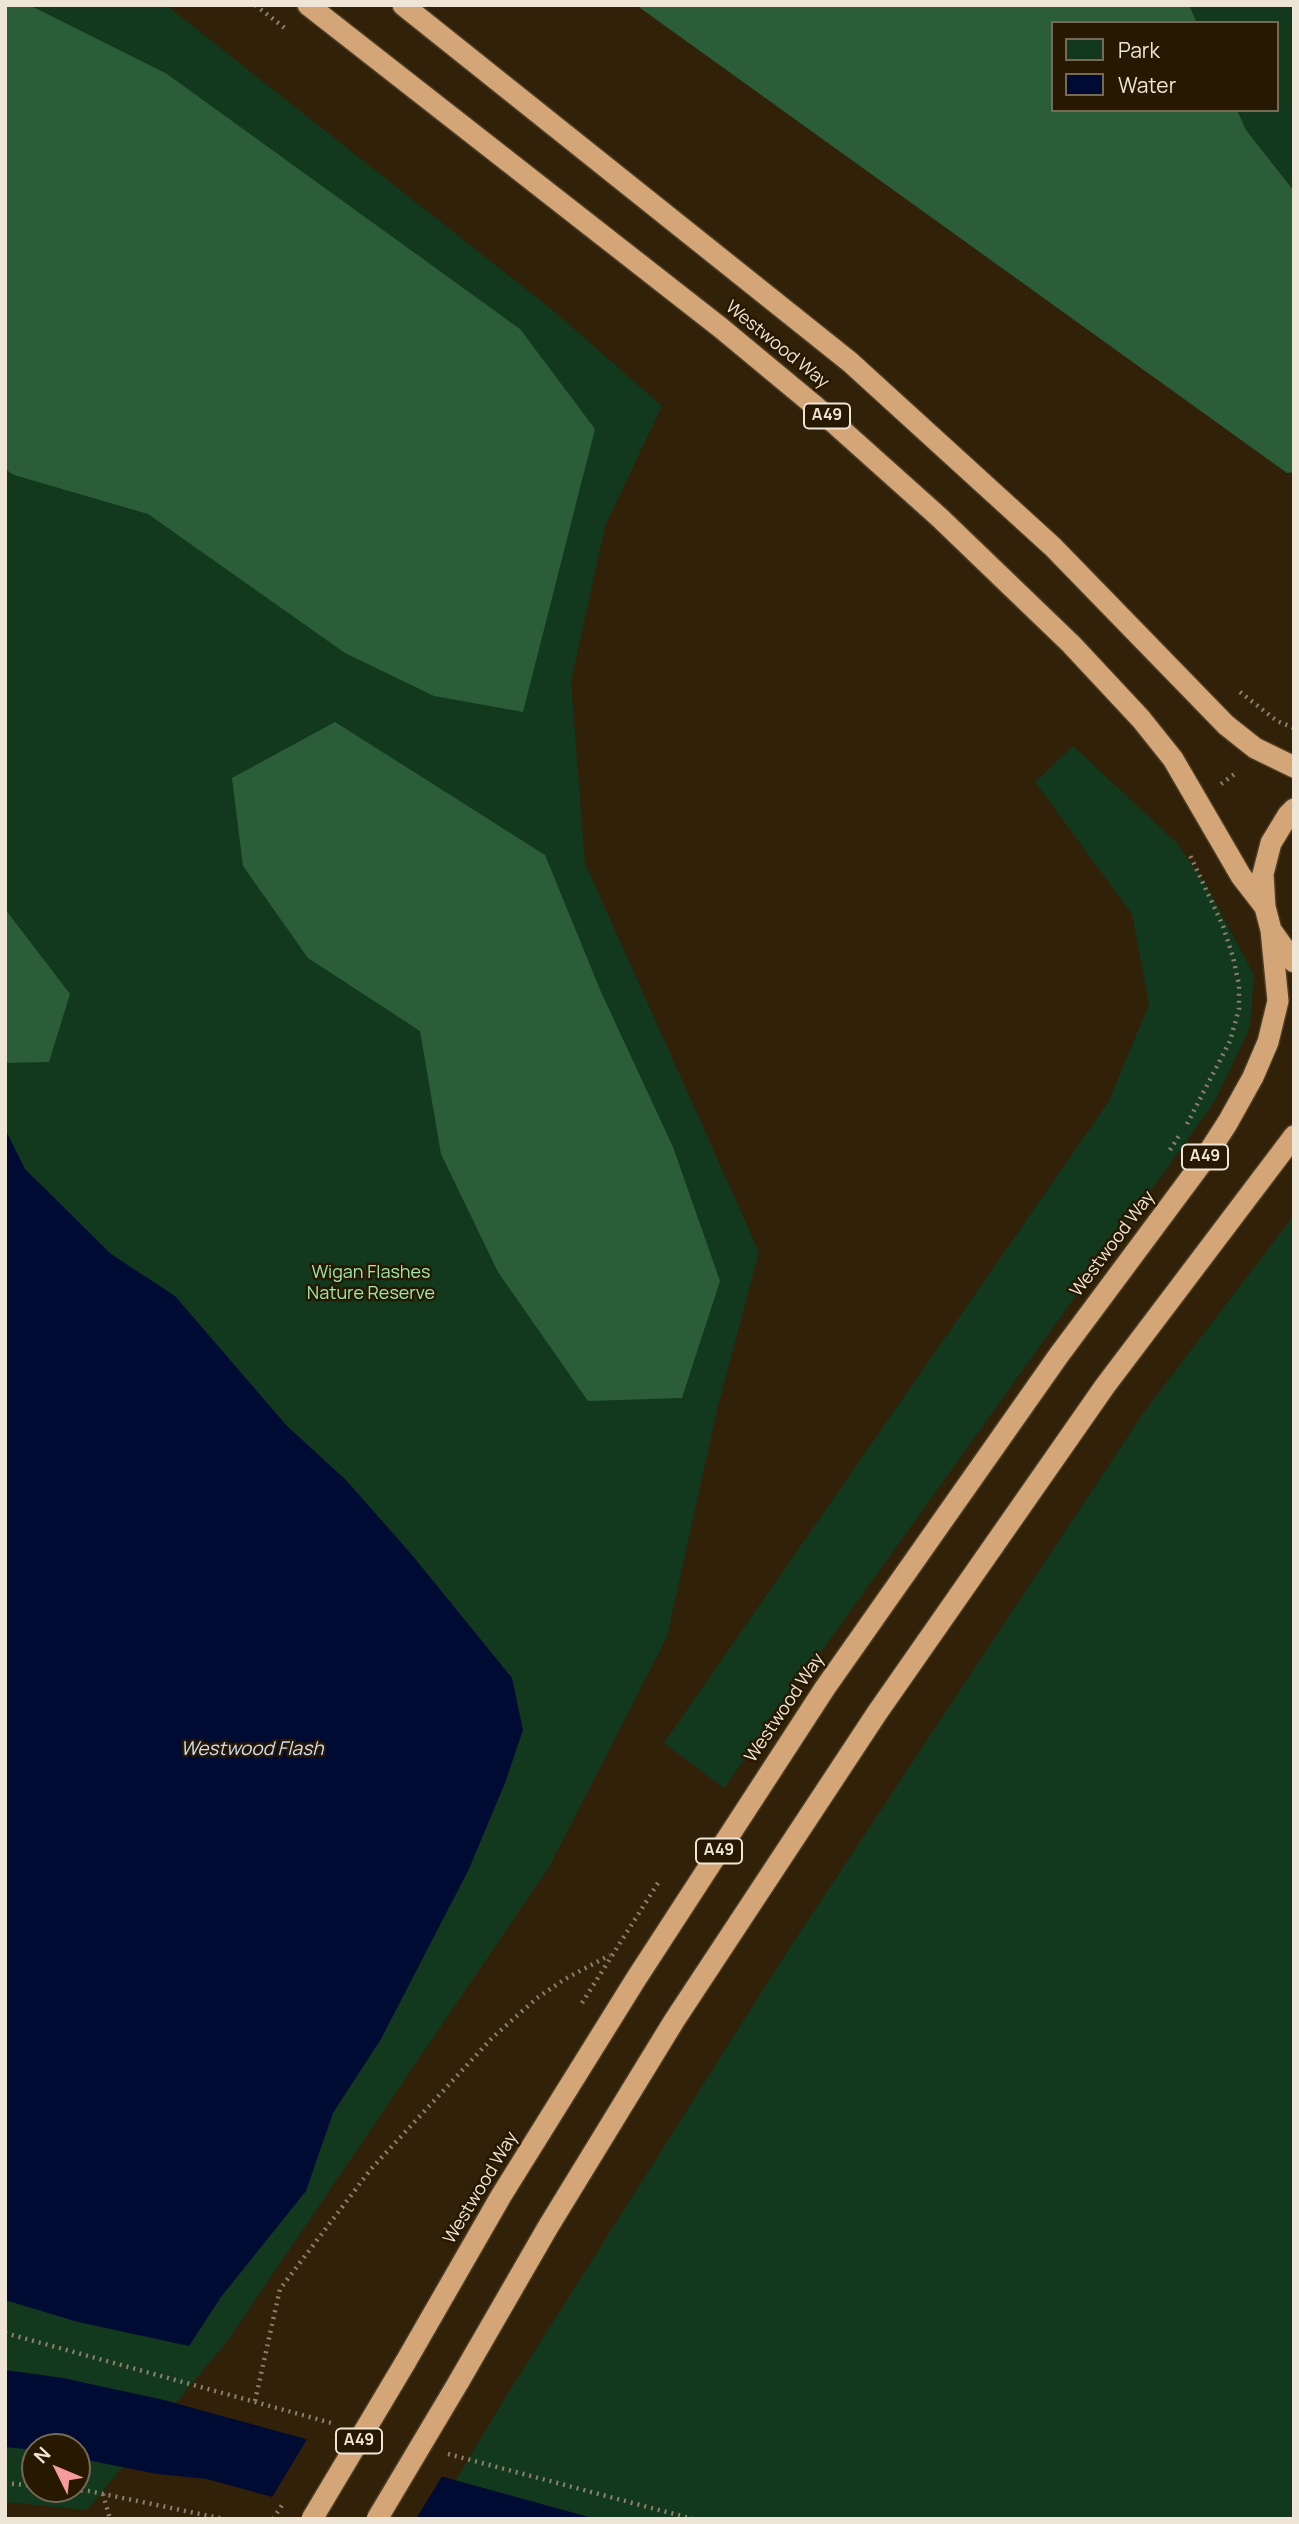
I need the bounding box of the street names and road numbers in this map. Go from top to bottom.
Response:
street label: Westwood Way [721,297,833,393]
road number: A49 [804,404,850,428]
road number: A49 [1182,1144,1228,1170]
street label: Westwood Way [1066,1187,1160,1301]
street label: Westwood Way [741,1649,829,1767]
road number: A49 [696,1839,742,1864]
street label: Westwood Way [439,2128,523,2248]
road number: A49 [336,2428,382,2454]

